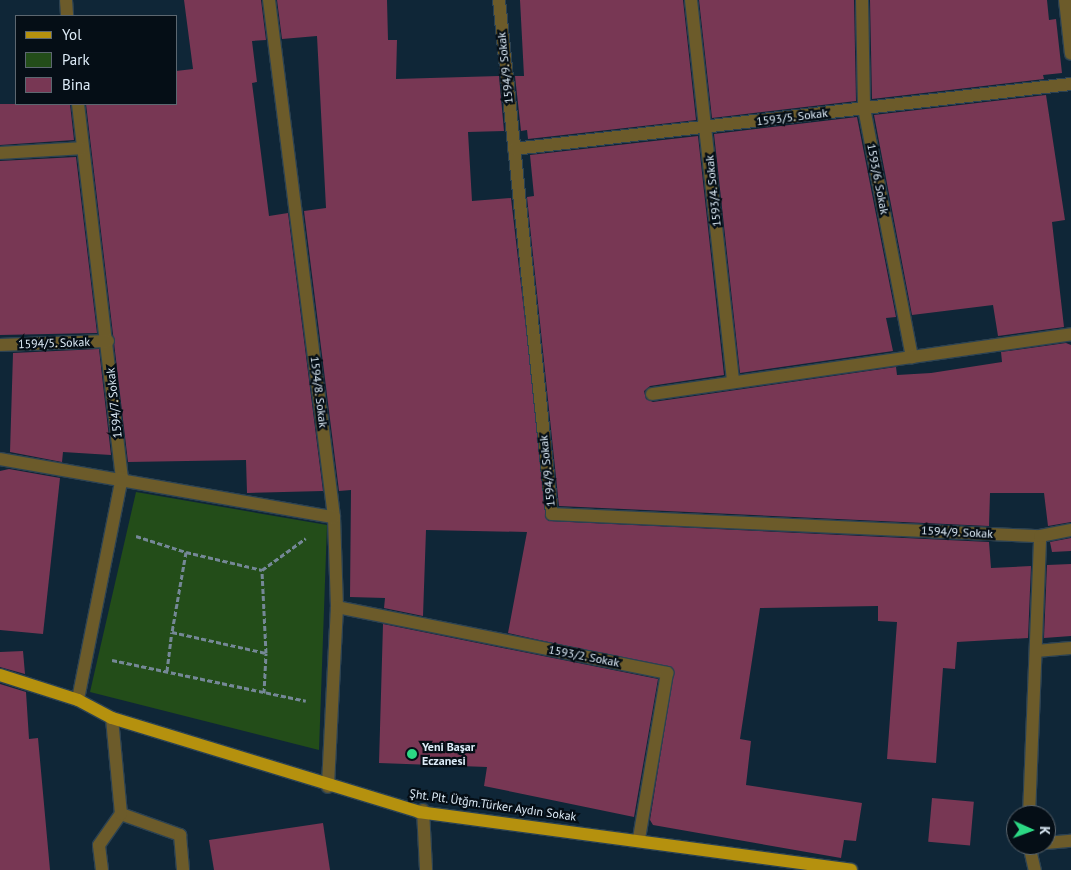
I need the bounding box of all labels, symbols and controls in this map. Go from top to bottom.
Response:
legend [15,15,178,105]
text: Yol [62,25,82,44]
street label: 1594/9. Sokak [494,31,516,105]
text: Park [62,50,90,69]
text: Bina [62,75,90,94]
street label: 1593/5. Sokak [755,105,829,129]
street label: 1593/6. Sokak [864,142,892,216]
street label: 1593/4. Sokak [702,154,724,228]
street label: 1594/5. Sokak [17,335,91,351]
street label: 1594/8. Sokak [307,355,331,429]
street label: 1594/7. Sokak [103,367,125,439]
street label: 1594/9. Sokak [536,434,558,508]
street label: 1594/9. Sokak [920,523,994,541]
street label: 1593/2. Sokak [547,642,621,670]
place label: Yeni Başar Eczanesi [422,740,475,768]
marker: Yeni Başar Eczanesi [406,748,418,760]
street label: Şht. Plt. Ütğm.Türker Aydın Sokak [408,786,578,824]
north arrow [1006,805,1056,855]
text: K [1036,826,1054,835]

